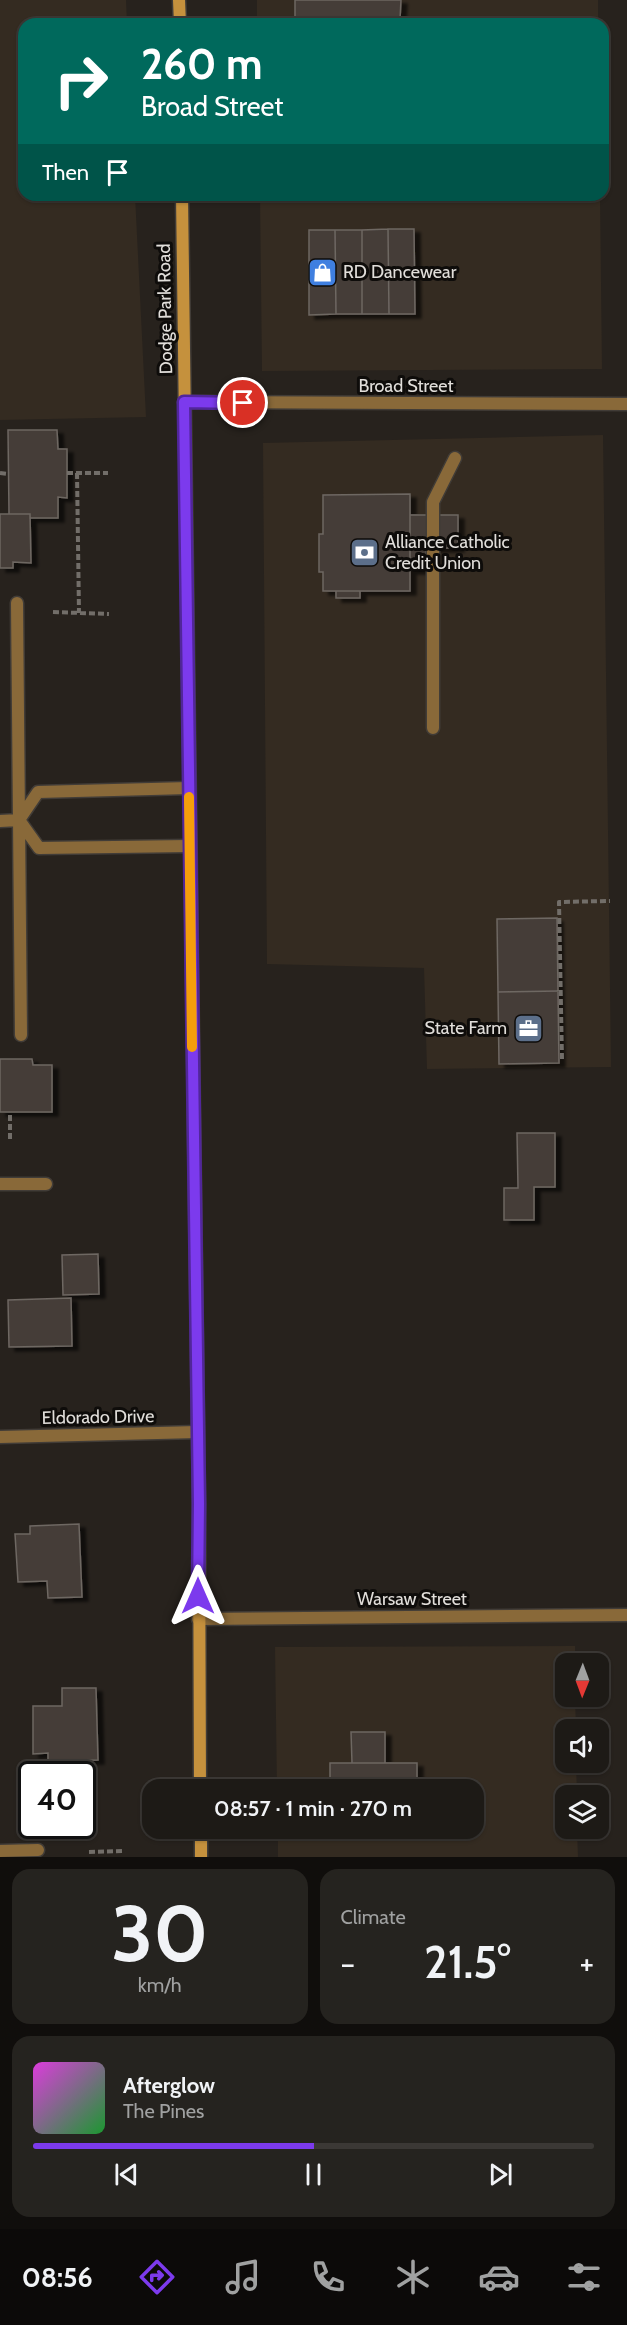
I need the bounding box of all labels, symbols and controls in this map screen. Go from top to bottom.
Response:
text: 260 m [141,38,262,90]
icon: right [42,42,120,120]
text: Broad Street [141,90,283,123]
icon: arrive [101,156,134,189]
text: Then [42,159,89,186]
street label: Dodge Park Road [153,243,177,375]
shop icon: RD Dancewear [306,256,338,288]
place label: RD Dancewear [343,261,457,283]
street label: Broad Street [359,375,453,397]
pin [217,377,268,428]
icon: arrive [226,386,259,419]
place label: Alliance Catholic Credit Union [385,531,510,574]
bank icon: Alliance Catholic Credit Union [348,536,380,568]
office icon: State Farm [512,1012,544,1044]
place label: State Farm [424,1017,507,1039]
street label: Eldorado Drive [42,1405,154,1429]
position arrow [166,1564,230,1628]
street label: Warsaw Street [357,1588,467,1610]
north arrow [555,1653,609,1707]
map controls [555,1653,609,1839]
button: sound [555,1719,609,1773]
speed limit sign: 40 [18,1761,96,1839]
button: layers [555,1785,609,1839]
text: 08:57 · 1 min · 270 m [214,1795,412,1822]
text: 30 [111,1886,208,1981]
text: Climate [341,1905,406,1929]
text: 21.5° [424,1935,511,1989]
text: − [341,1943,355,1983]
text: + [579,1943,594,1983]
text: km/h [138,1973,182,1997]
text: Afterglow [123,2072,215,2099]
text: The Pines [123,2099,204,2123]
icon: previous [110,2158,143,2191]
icon: pause [297,2158,330,2191]
icon: next [484,2158,517,2191]
icon: directions [136,2256,178,2298]
icon: music [222,2256,264,2298]
icon: phone [307,2256,349,2298]
icon: climate [392,2256,434,2298]
icon: car [478,2256,520,2298]
icon: filters [563,2256,605,2298]
text: 08:56 [22,2261,93,2294]

